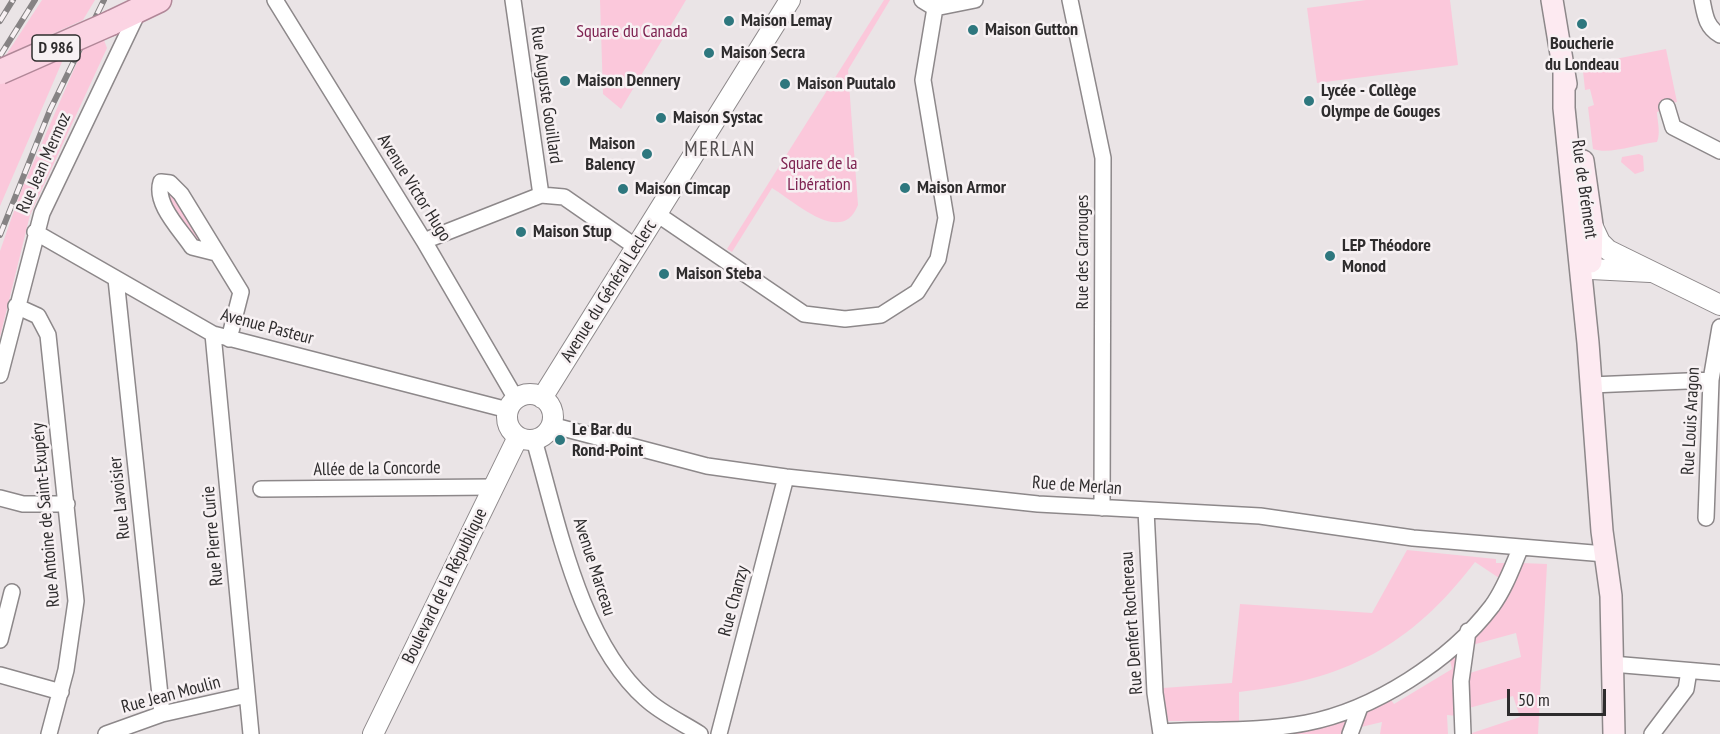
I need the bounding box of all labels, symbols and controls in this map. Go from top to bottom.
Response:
place label: Maison Lemay [741,10,832,32]
marker: Maison Lemay [722,14,736,28]
marker: Boucherie du Londeau [1575,17,1589,31]
place label: Maison Gutton [985,19,1078,41]
park label: Square du Canada [576,21,688,43]
marker: Maison Gutton [966,23,980,37]
street label: Rue Auguste Gouillard [526,25,566,165]
place label: Boucherie du Londeau [1545,33,1619,76]
road number: D 986 [32,35,80,61]
place label: Maison Secra [721,42,805,64]
marker: Maison Secra [702,46,716,60]
place label: Maison Dennery [577,70,680,92]
place label: Maison Puutalo [797,73,896,95]
marker: Maison Dennery [558,74,572,88]
marker: Maison Puutalo [778,77,792,91]
place label: Lycée - Collège Olympe de Gouges [1321,80,1440,122]
marker: Lycée - Collège Olympe de Gouges [1302,94,1316,108]
place label: Maison Systac [673,107,763,129]
street label: Rue Jean Mermoz [12,109,76,217]
marker: Maison Systac [654,111,668,125]
street label: Avenue Victor Hugo [372,130,456,246]
place label: Maison Balency [585,133,635,176]
district label: MERLAN [684,137,756,163]
street label: Rue de Brément [1566,138,1602,240]
marker: Maison Balency [640,147,654,161]
park label: Square de la Libération [780,153,858,195]
place label: Maison Armor [917,177,1006,199]
place label: Maison Cimcap [635,178,731,200]
marker: Maison Armor [898,181,912,195]
marker: Maison Cimcap [616,182,630,196]
street label: Rue des Carrouges [1072,195,1094,309]
street label: Avenue du Général Leclerc [556,216,662,366]
place label: Maison Stup [533,221,612,243]
marker: Maison Stup [514,225,528,239]
place label: LEP Théodore Monod [1342,235,1431,278]
marker: LEP Théodore Monod [1323,249,1337,263]
place label: Maison Steba [676,263,762,285]
marker: Maison Steba [657,267,671,281]
street label: Avenue Pasteur [218,304,316,350]
street label: Rue Louis Aragon [1677,367,1705,475]
place label: Le Bar du Rond-Point [572,419,643,462]
street label: Rue Antoine de Saint-Exupéry [27,422,65,608]
marker: Le Bar du Rond-Point [553,433,567,447]
street label: Rue Lavoisier [105,456,135,540]
street label: Allée de la Concorde [313,457,441,481]
street label: Rue de Merlan [1031,472,1123,500]
street label: Rue Pierre Curie [198,485,228,587]
street label: Boulevard de la République [398,505,492,667]
street label: Avenue Marceau [568,515,620,619]
street label: Rue Denfert Rochereau [1116,551,1148,695]
street label: Rue Chanzy [714,563,754,639]
street label: Rue Jean Moulin [119,671,223,719]
scale bar [1510,677,1609,715]
text: 50 m [1518,688,1550,711]

